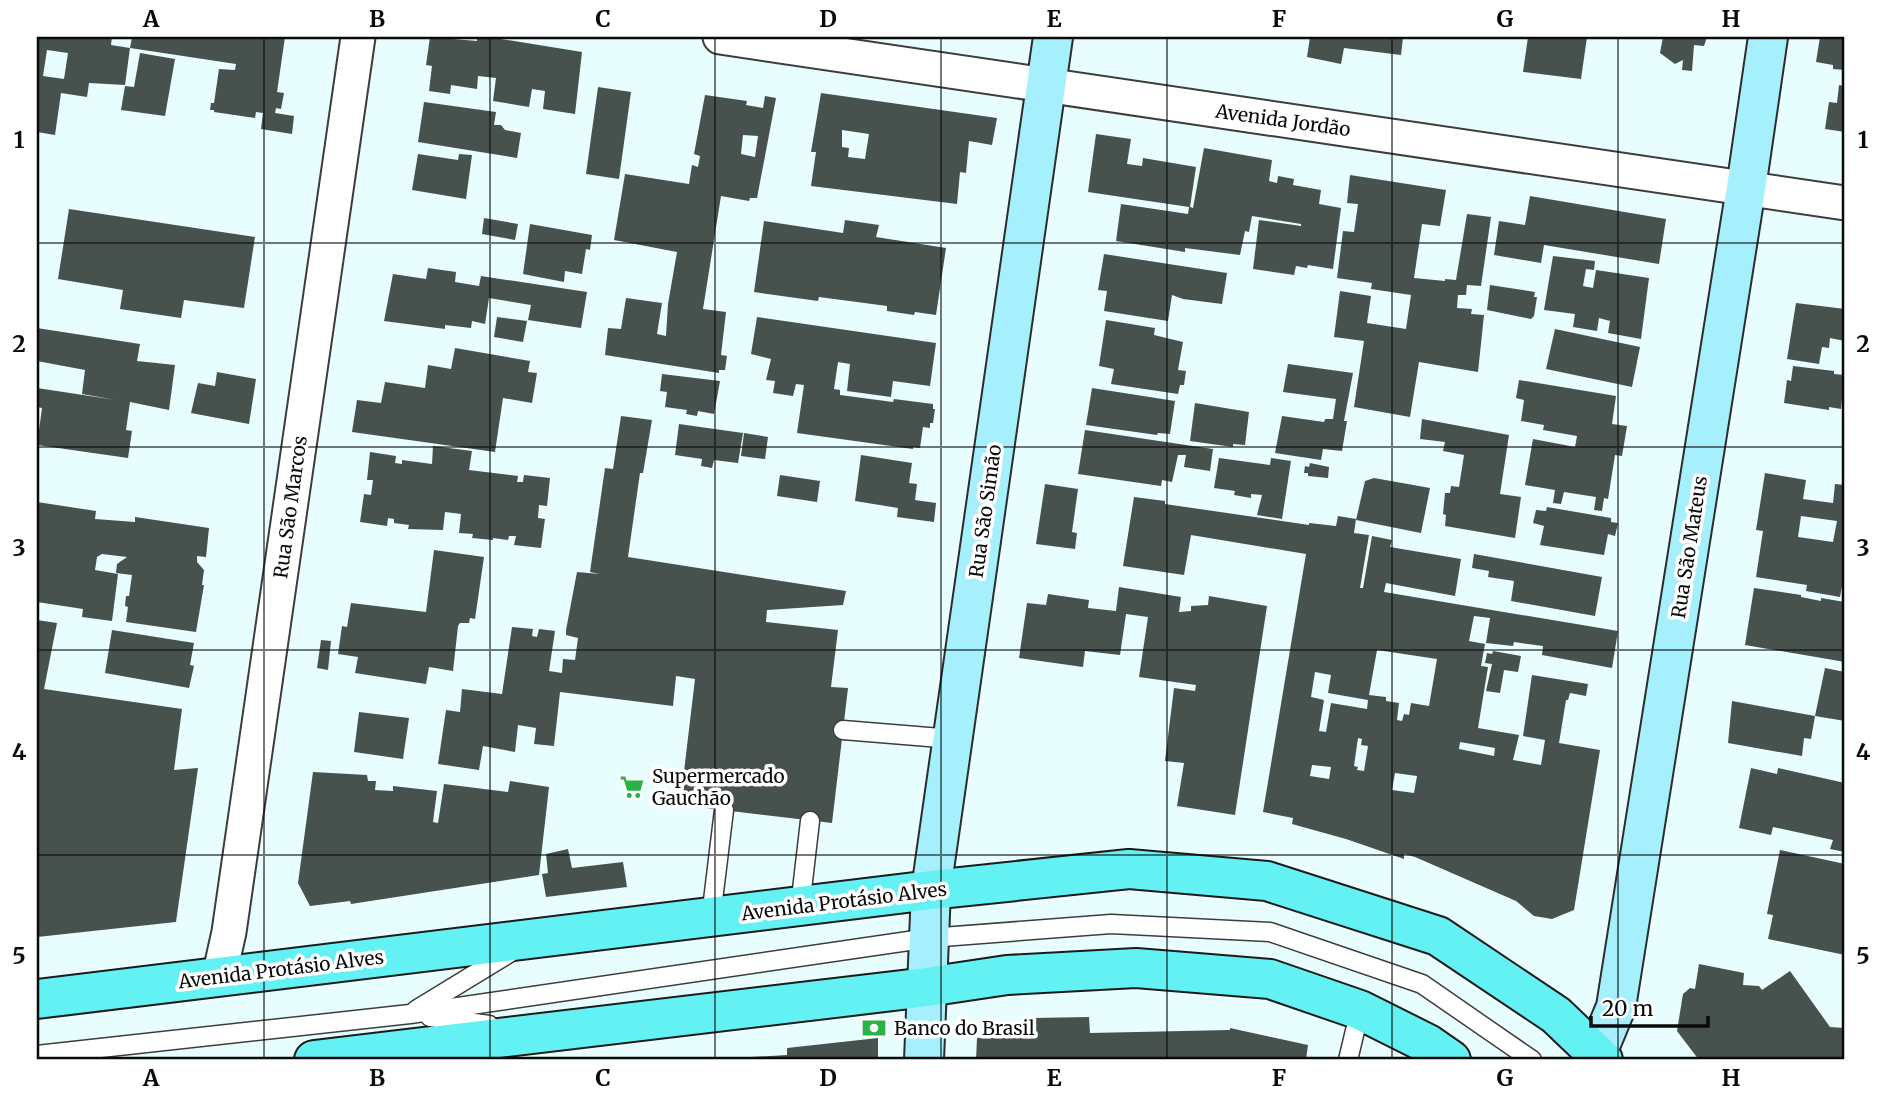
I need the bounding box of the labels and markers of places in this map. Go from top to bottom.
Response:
place label: Supermercado Gauchão [652,764,785,810]
supermarket icon: Supermercado Gauchão [618,773,646,801]
bank icon: Banco do Brasil [860,1014,888,1042]
place label: Banco do Brasil [894,1016,1035,1040]

